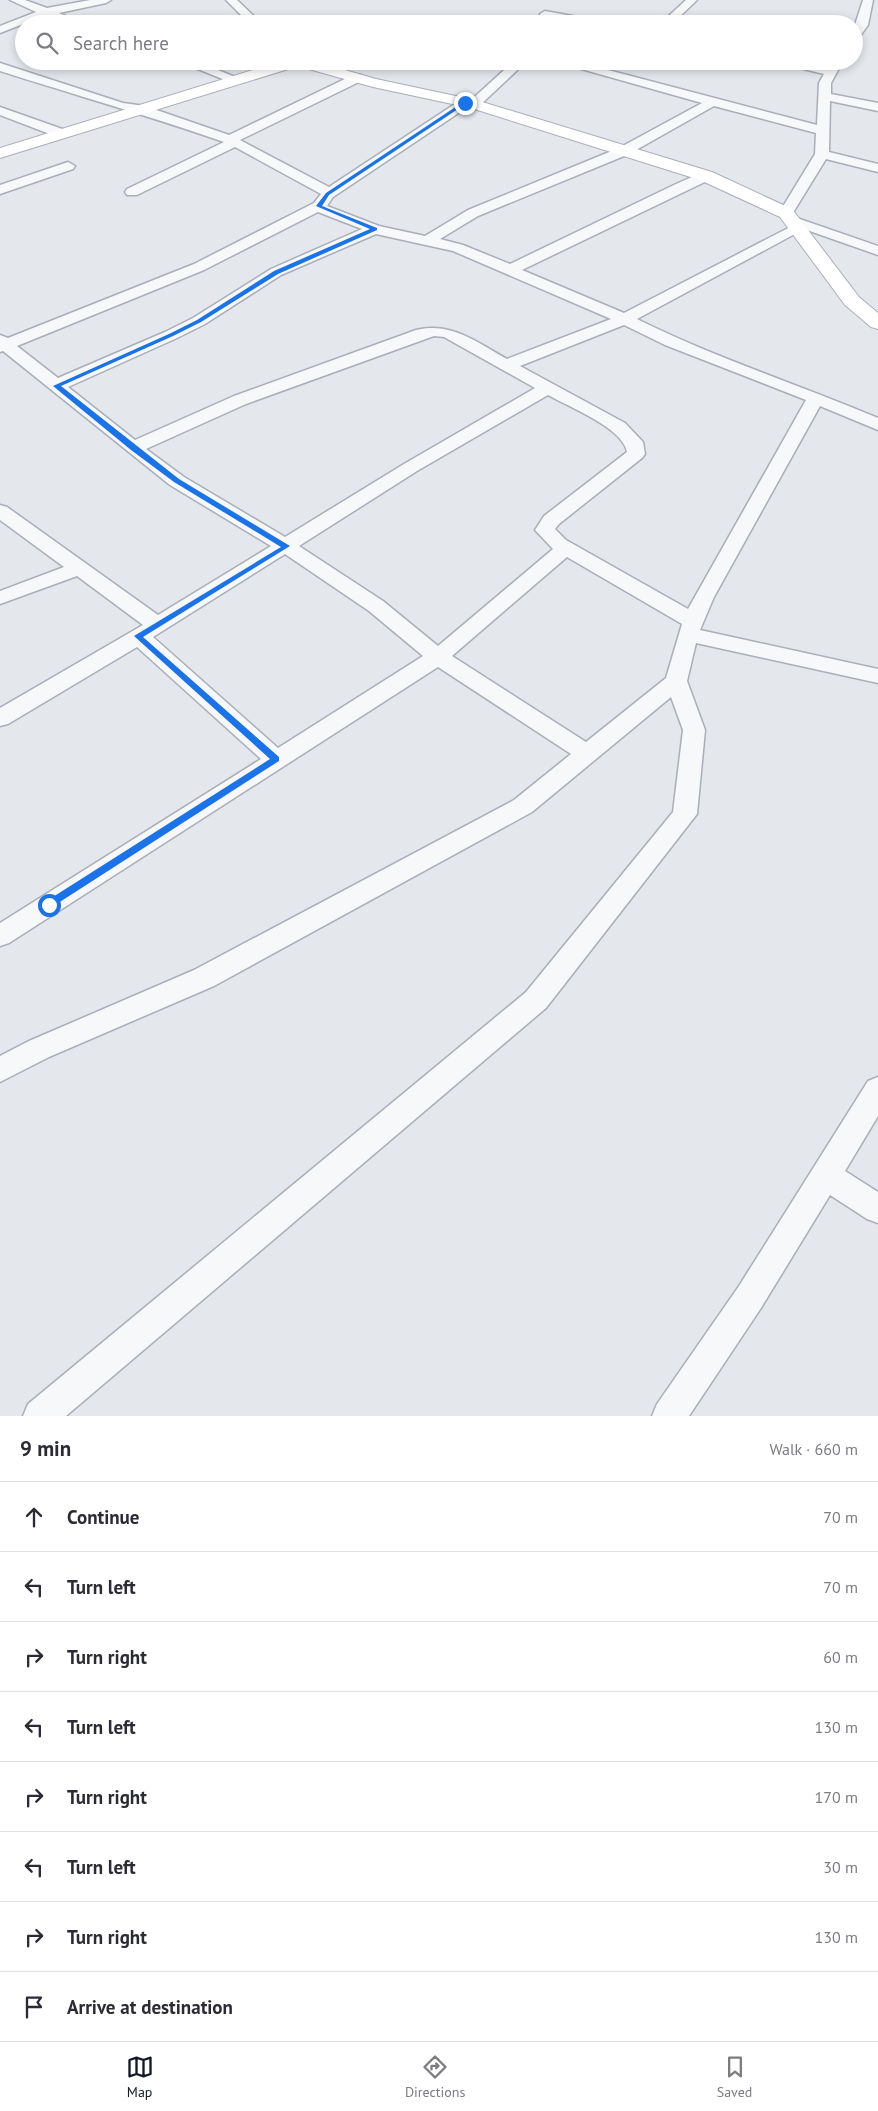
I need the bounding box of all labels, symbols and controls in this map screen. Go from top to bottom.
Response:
search box [15,15,863,70]
icon: search [33,29,61,57]
text: Search here [73,31,169,55]
route end [454,92,477,115]
route start [38,894,61,917]
text: 9 min [20,1435,71,1462]
text: Walk · 660 m [769,1439,858,1459]
icon: ahead [20,1503,48,1531]
text: Continue [67,1505,139,1529]
text: 70 m [823,1507,858,1527]
icon: left [20,1573,48,1601]
text: Turn left [67,1575,136,1599]
text: 70 m [823,1577,858,1597]
icon: right [20,1643,48,1671]
text: Turn right [67,1645,147,1669]
text: 60 m [823,1647,858,1667]
icon: left [20,1713,48,1741]
text: Turn left [67,1715,136,1739]
text: 130 m [815,1717,858,1737]
icon: right [20,1783,48,1811]
text: Turn right [67,1785,147,1809]
text: 170 m [815,1787,858,1807]
icon: left [20,1853,48,1881]
text: Turn left [67,1855,136,1879]
text: 30 m [823,1857,858,1877]
icon: right [20,1923,48,1951]
text: Turn right [67,1925,147,1949]
text: 130 m [815,1927,858,1947]
icon: arrive [20,1993,48,2021]
text: Arrive at destination [67,1995,233,2019]
tab: Map [126,2053,154,2101]
tab: Directions [405,2053,465,2101]
tab: Saved [717,2053,752,2101]

